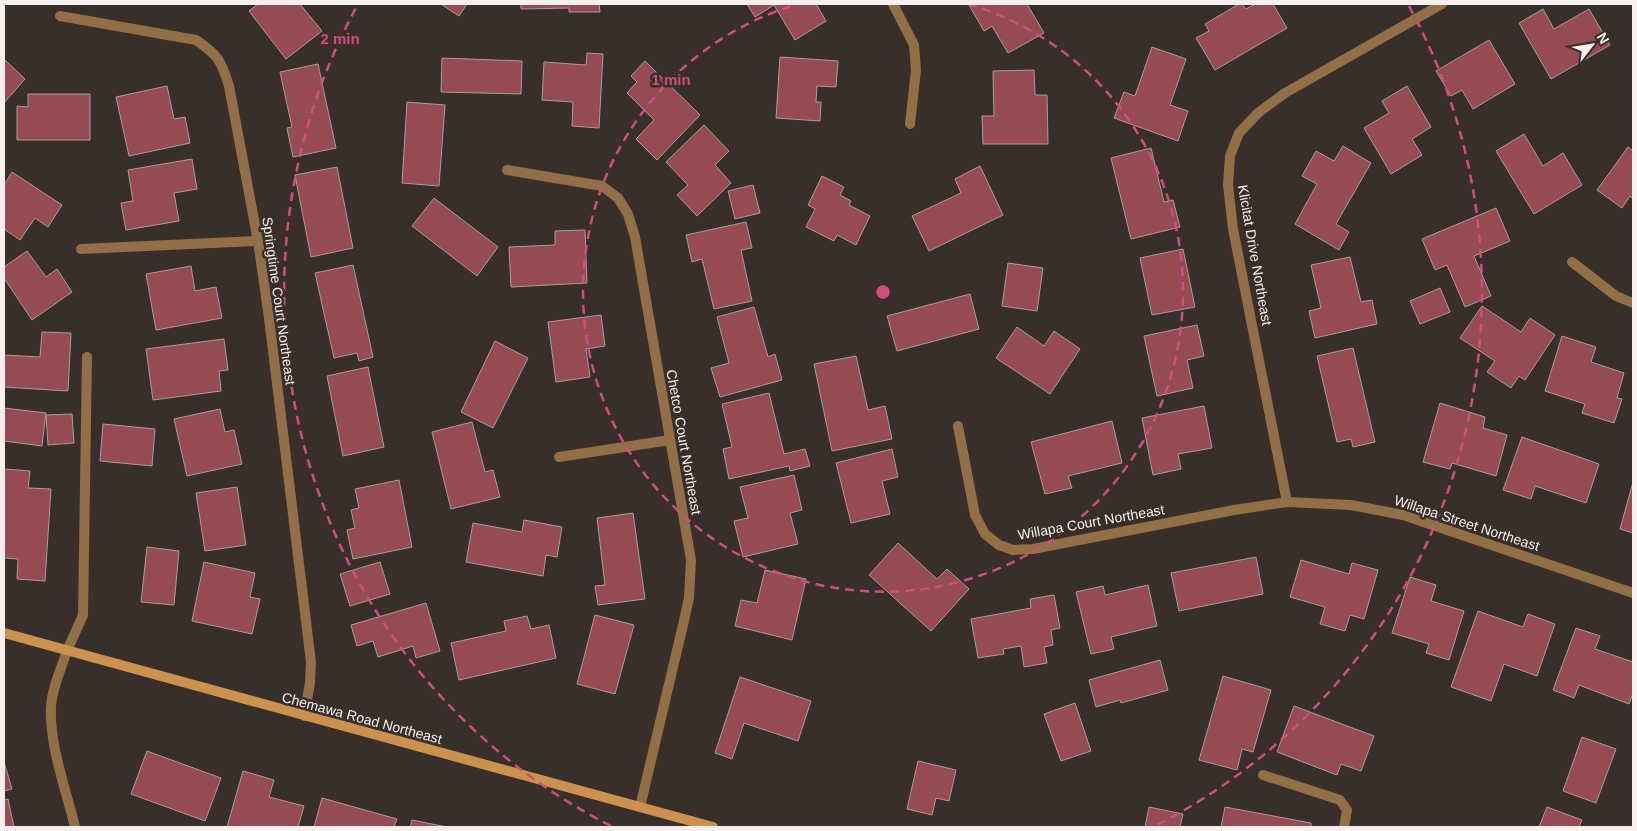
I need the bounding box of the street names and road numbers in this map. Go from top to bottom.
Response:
street label: Klicitat Drive Northeast [1235,183,1275,327]
street label: Springtime Court Northeast [259,216,299,386]
street label: Chetco Court Northeast [663,368,705,516]
street label: Willapa Street Northeast [1392,492,1542,554]
street label: Willapa Court Northeast [1016,501,1166,543]
street label: Chemawa Road Northeast [280,689,444,747]

